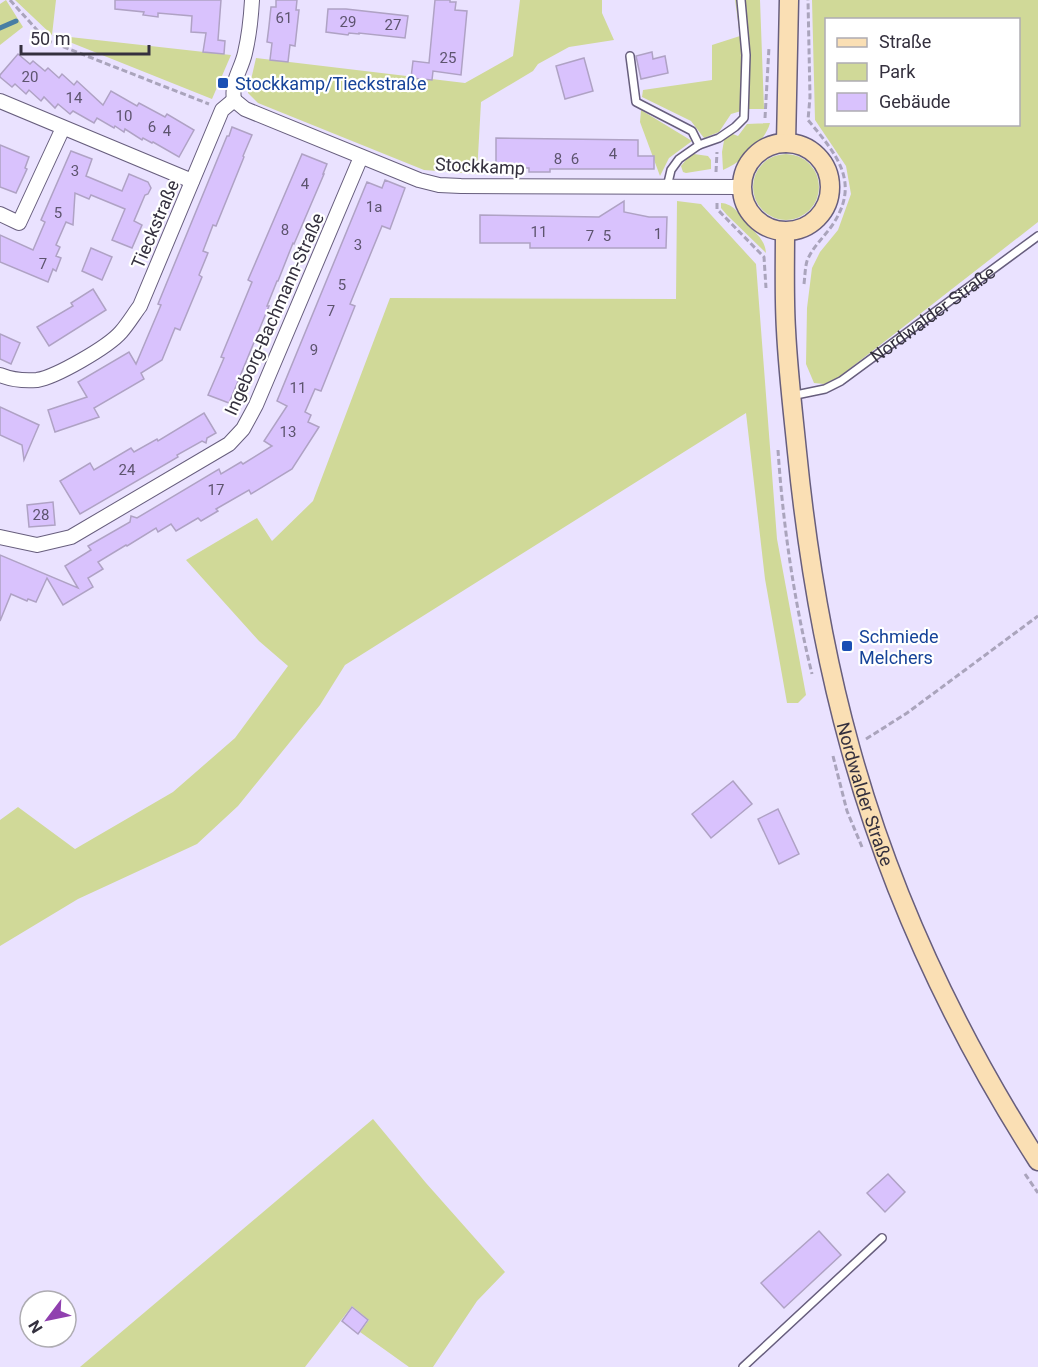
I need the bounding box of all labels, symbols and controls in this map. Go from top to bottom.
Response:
house number: 61 [276,9,292,27]
house number: 29 [340,13,356,31]
house number: 27 [385,16,401,34]
scale bar [21,18,148,56]
legend [825,18,1020,126]
text: 50 m [30,28,70,49]
text: Straße [879,31,931,52]
house number: 25 [440,49,456,67]
text: Park [879,61,916,82]
house number: 20 [22,68,38,86]
place label: Stockkamp/Tieckstraße [235,73,427,94]
marker: Stockkamp/Tieckstraße [216,76,230,90]
house number: 14 [66,89,83,107]
text: Gebäude [879,91,950,112]
house number: 10 [116,107,132,125]
house number: 6 [148,118,156,136]
house number: 4 [163,122,172,140]
house number: 4 [609,145,618,163]
house number: 8 [554,150,562,168]
house number: 6 [571,150,579,168]
street label: Stockkamp [434,153,526,179]
house number: 3 [71,162,79,180]
house number: 4 [301,175,310,193]
street label: Tieckstraße [127,177,183,271]
house number: 1a [366,198,382,216]
house number: 5 [54,204,62,222]
street label: Ingeborg-Bachmann-Straße [220,210,328,418]
house number: 8 [281,221,289,239]
house number: 11 [531,223,547,241]
house number: 1 [654,225,662,243]
house number: 7 [586,227,594,245]
house number: 5 [603,227,611,245]
house number: 3 [354,236,362,254]
house number: 7 [39,255,47,273]
street label: Nordwalder Straße [866,261,999,367]
house number: 5 [338,276,346,294]
house number: 7 [327,302,335,320]
house number: 9 [310,341,318,359]
house number: 11 [290,379,306,397]
house number: 13 [280,423,296,441]
house number: 24 [119,461,136,479]
house number: 17 [208,481,224,499]
house number: 28 [33,506,49,524]
place label: Schmiede Melchers [859,626,938,668]
marker: Schmiede Melchers [840,639,854,653]
street label: Nordwalder Straße [833,720,898,869]
north arrow [18,1289,78,1349]
text: N [25,1317,47,1337]

